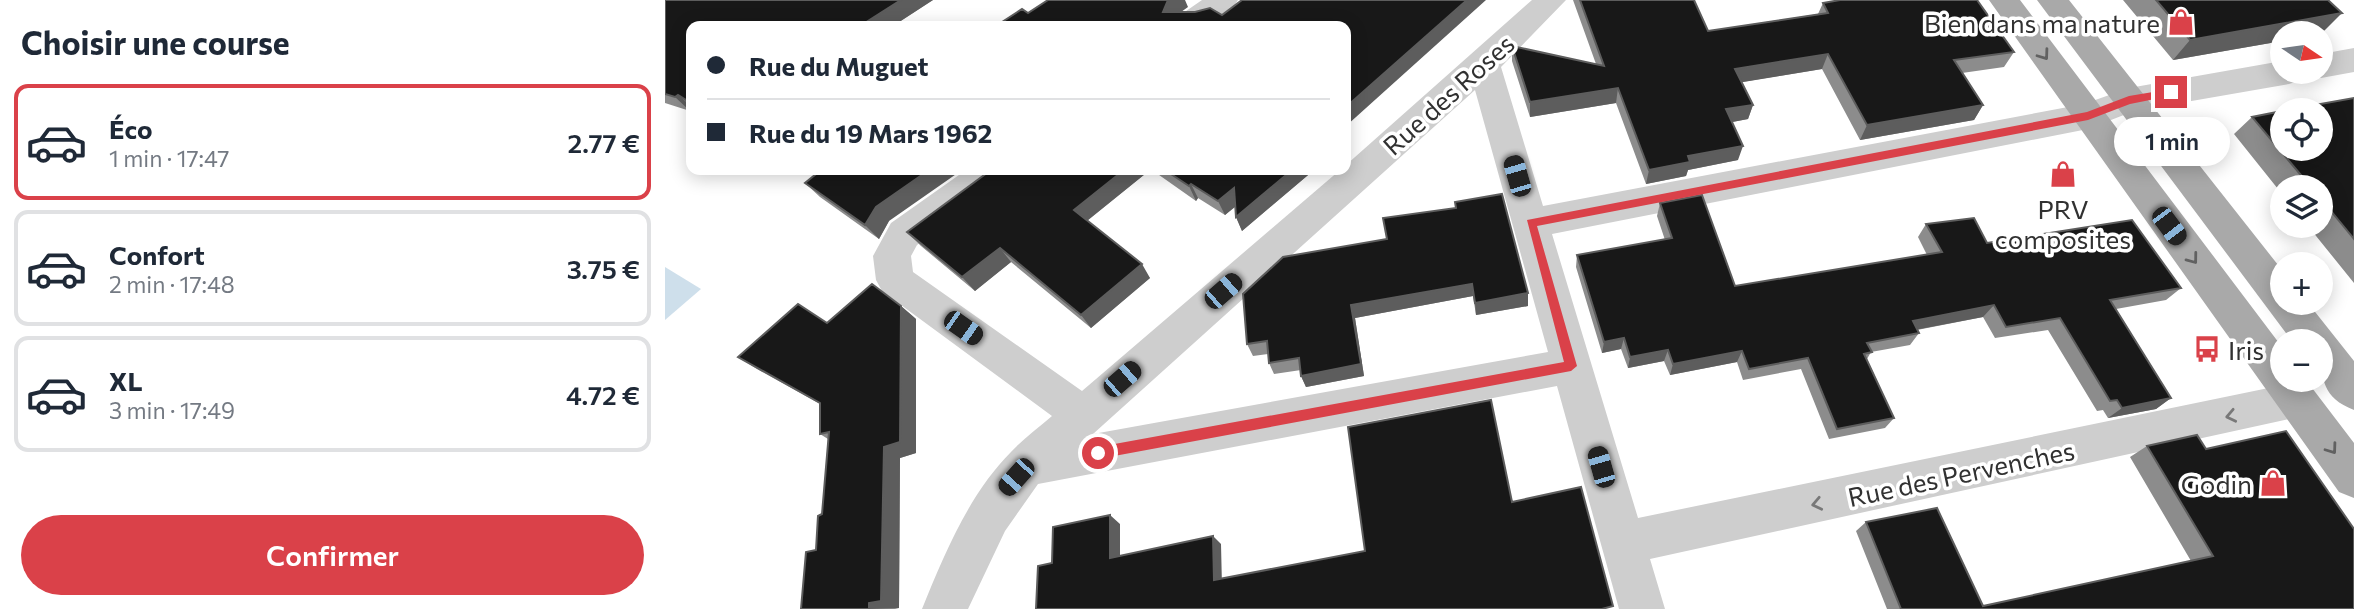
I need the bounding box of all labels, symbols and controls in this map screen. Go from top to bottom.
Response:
place label: Bien dans ma nature [1924,7,2160,38]
shop icon: Bien dans ma nature [2166,7,2196,37]
north arrow [2270,21,2333,84]
map controls [2270,21,2333,392]
text: Choisir une course [21,22,290,62]
street label: Rue des Roses [1376,27,1520,161]
one-way arrow [2036,47,2049,60]
text: Rue du Muguet [749,50,929,81]
route end [2155,76,2187,108]
button: locate [2270,98,2333,161]
icon: car [25,111,88,174]
text: Éco [109,113,153,144]
callout: 1 min [2113,116,2229,166]
text: Rue du 19 Mars 1962 [749,117,992,148]
text: 2.77 € [567,127,640,158]
text: 1 min [2145,127,2199,155]
text: 1 min · 17:47 [109,144,230,172]
car [1502,153,1533,199]
shop icon: PRV composites [2048,159,2078,189]
button: layers [2270,175,2333,238]
place label: PRV composites [1995,193,2131,254]
car [2148,203,2191,249]
icon: car [25,237,88,300]
text: Confort [109,239,205,270]
one-way arrow [2185,251,2197,264]
button: + [2270,252,2333,315]
text: 3.75 € [567,253,640,284]
car [1201,269,1246,313]
text: 2 min · 17:48 [109,270,235,298]
car [940,307,987,349]
button: − [2270,329,2333,392]
bus stop icon: Iris [2192,334,2222,364]
place label: Iris [2228,334,2264,365]
car [1100,357,1145,401]
icon: car [25,363,88,426]
text: XL [109,365,143,396]
text: 4.72 € [566,379,640,410]
text: 3 min · 17:49 [109,396,235,424]
one-way arrow [2225,407,2237,422]
street label: Rue des Pervenches [1845,434,2077,512]
route start [1082,437,1114,469]
one-way arrow [2324,441,2337,454]
car [1586,444,1617,490]
car [995,454,1038,500]
place label: Godin [2181,468,2252,499]
shop icon: Godin [2258,468,2288,498]
one-way arrow [1811,496,1823,510]
button: Confirmer [21,515,644,595]

